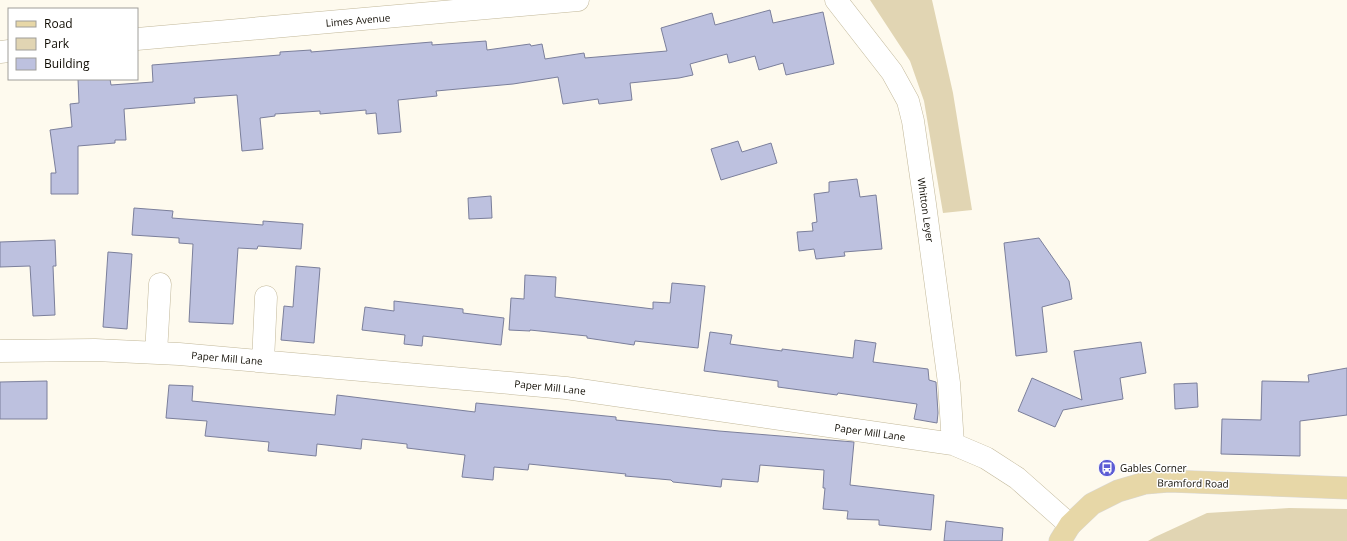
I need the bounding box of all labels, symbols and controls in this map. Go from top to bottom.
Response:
legend [8,8,138,80]
street label: Limes Avenue [325,10,391,30]
text: Road [44,15,73,32]
text: Park [44,35,70,52]
text: Building [44,55,90,72]
street label: Whitton Leyer [915,177,937,243]
street label: Paper Mill Lane [191,348,264,368]
street label: Paper Mill Lane [514,376,587,398]
street label: Paper Mill Lane [834,420,907,444]
bus stop icon: Gables Corner [1097,458,1117,478]
place label: Gables Corner [1120,461,1187,475]
street label: Bramford Road [1157,475,1229,491]

